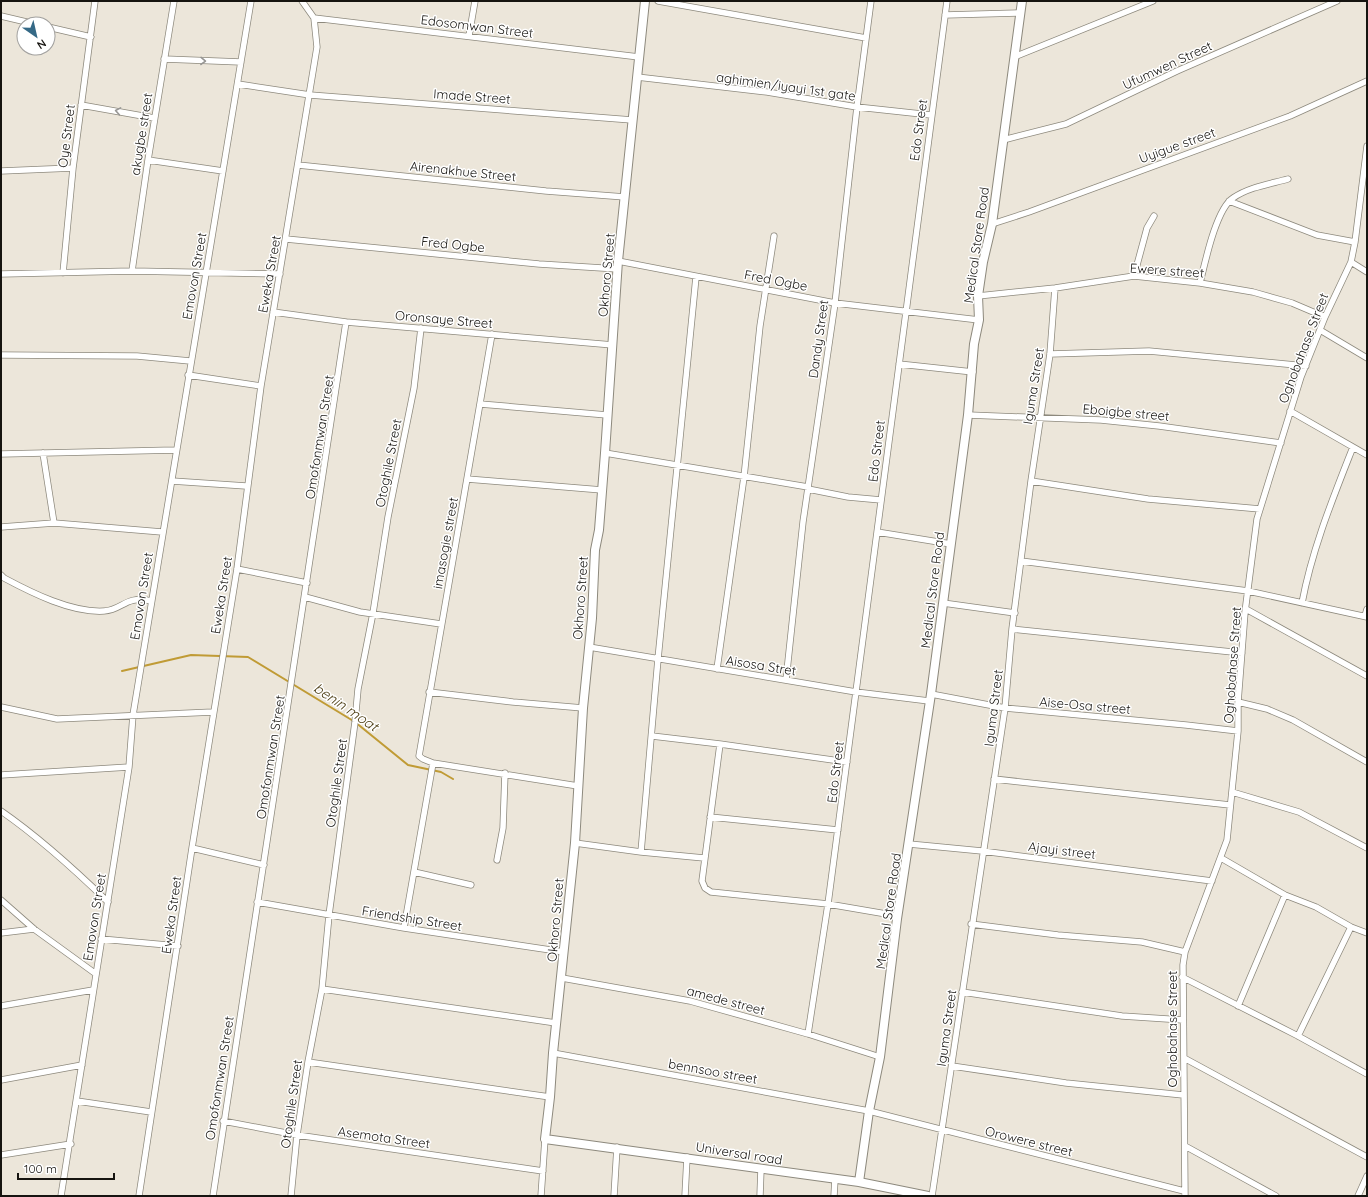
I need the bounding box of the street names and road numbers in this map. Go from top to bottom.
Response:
street label: Edosomwan Street [420,11,534,41]
street label: Ufumwen Street [1120,37,1214,93]
street label: aghimien/iyayi 1st gate [715,68,857,104]
street label: Imade Street [433,85,511,107]
street label: akugbe street [127,92,155,176]
street label: Edo Street [906,98,930,162]
street label: Oye Street [54,103,78,169]
street label: Uyigue street [1137,124,1217,166]
street label: Airenakhue Street [409,157,517,185]
street label: Medical Store Road [960,186,992,304]
street label: Emovon Street [178,231,210,321]
street label: Fred Ogbe [420,233,486,255]
street label: Okhoro Street [594,233,618,317]
street label: Eweka Street [254,234,284,314]
street label: Ewere street [1129,259,1205,281]
street label: Fred Ogbe [743,266,809,294]
street label: Oghobahase Street [1275,291,1331,405]
street label: Dandy Street [805,299,831,379]
street label: Oronsaye Street [395,307,493,331]
street label: Iguma Street [1019,346,1047,426]
street label: Omofonmwan Street [301,374,337,500]
street label: Eboigbe street [1082,400,1170,424]
street label: Otoghile Street [372,417,404,509]
street label: Edo Street [864,419,888,483]
street label: imasogie street [429,496,461,590]
street label: Medical Store Road [917,531,947,649]
street label: Emovon Street [126,551,156,641]
street label: Eweka Street [207,555,235,635]
street label: Okhoro Street [569,556,591,640]
street label: Oghobahase Street [1220,606,1244,724]
street label: Aisosa Stret [725,652,797,678]
street label: Iguma Street [980,669,1006,747]
street label: Aise-Osa street [1039,693,1131,717]
street label: Omofonmwan Street [252,694,288,820]
street label: Otoghile Street [322,737,350,829]
street label: Edo Street [823,740,847,804]
street label: Ajayi street [1027,838,1097,862]
street label: Medical Store Road [872,852,904,970]
street label: Emovon Street [79,872,109,962]
street label: Eweka Street [158,875,184,955]
street label: Okhoro Street [543,878,567,962]
street label: Friendship Street [361,902,463,934]
street label: Oghobahase Street [1164,971,1180,1087]
street label: amede street [685,982,767,1018]
street label: Iguma Street [933,989,959,1067]
street label: Omofonmwan Street [201,1015,237,1141]
street label: bennsoo street [667,1055,759,1087]
street label: Otoghile Street [277,1058,305,1150]
street label: Orowere street [984,1122,1074,1160]
street label: Asemota Street [337,1123,431,1151]
street label: Universal road [694,1138,784,1168]

